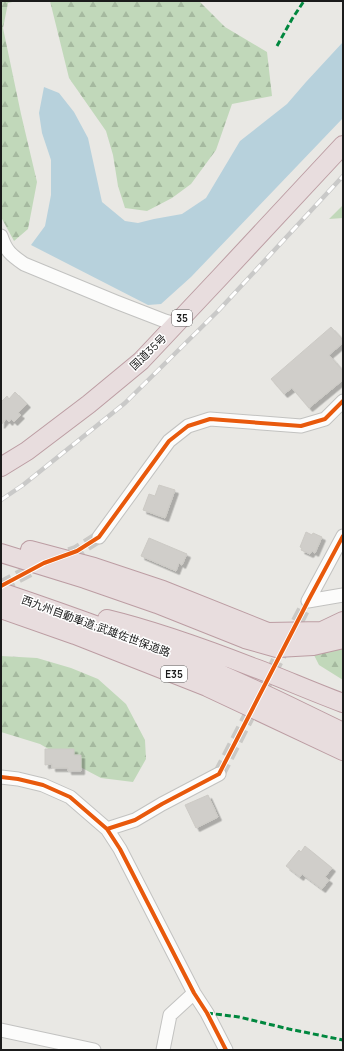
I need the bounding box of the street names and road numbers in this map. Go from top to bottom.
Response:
road number: 35 [172,310,192,326]
street label: 国道35号 [126,330,169,373]
street label: 西九州自動車道;武雄佐世保道路 [20,592,173,659]
road number: E35 [161,666,187,682]

